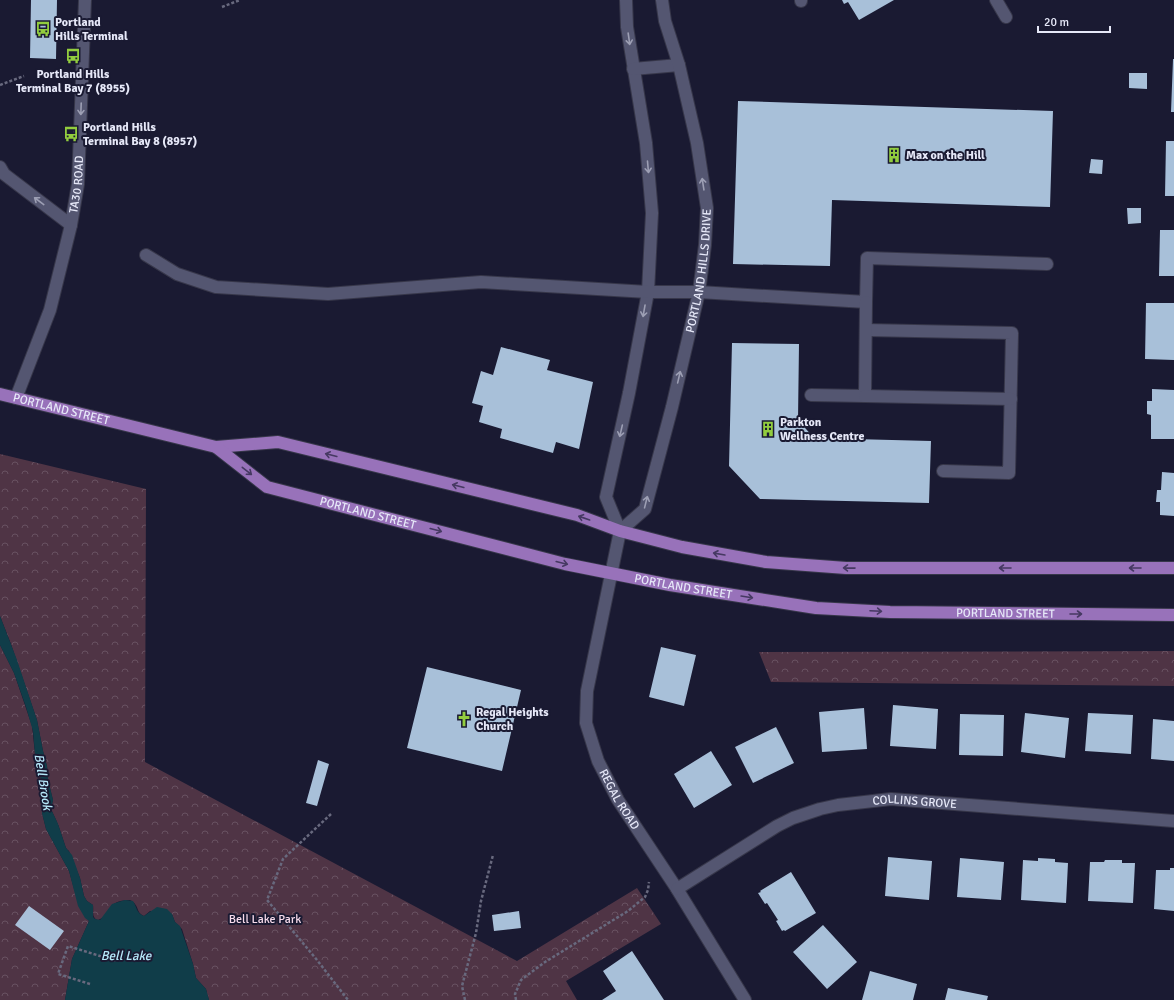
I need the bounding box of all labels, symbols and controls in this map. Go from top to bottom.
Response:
scale bar [1038,8,1110,34]
place label: Portland Hills Terminal [55,15,128,44]
text: 20 m [1044,15,1069,30]
bus stop icon: Portland Hills Terminal [34,20,52,38]
one-way arrow [625,32,633,45]
bus stop icon: Portland Hills Terminal Bay 7 (8955) [64,47,82,65]
place label: Portland Hills Terminal Bay 7 (8955) [16,67,130,96]
one-way arrow [77,102,85,115]
place label: Portland Hills Terminal Bay 8 (8957) [83,120,197,149]
bus stop icon: Portland Hills Terminal Bay 8 (8957) [62,125,80,143]
building icon: Max on the Hill [885,146,903,164]
place label: Max on the Hill [906,148,985,163]
street label: TA30 ROAD [66,155,87,214]
one-way arrow [644,160,651,173]
one-way arrow [699,178,707,191]
one-way arrow [34,197,45,206]
street label: PORTLAND HILLS DRIVE [682,208,714,334]
one-way arrow [640,304,648,317]
one-way arrow [675,370,683,383]
street label: PORTLAND STREET [11,390,111,428]
place label: Parkton Wellness Centre [780,415,864,444]
building icon: Parkton Wellness Centre [759,420,777,438]
one-way arrow [616,425,624,438]
one-way arrow [325,451,338,458]
one-way arrow [242,467,253,475]
one-way arrow [451,482,464,489]
street label: PORTLAND STREET [318,493,418,533]
one-way arrow [643,496,650,509]
one-way arrow [577,514,590,521]
one-way arrow [430,527,443,535]
one-way arrow [713,549,726,557]
one-way arrow [555,560,568,567]
one-way arrow [842,564,855,572]
one-way arrow [999,564,1012,572]
one-way arrow [1129,564,1142,572]
street label: PORTLAND STREET [633,571,733,602]
one-way arrow [740,593,753,601]
street label: PORTLAND STREET [956,605,1055,621]
one-way arrow [869,607,882,615]
one-way arrow [1069,610,1082,618]
place label: Regal Heights Church [476,705,549,734]
church icon: Regal Heights Church [455,710,473,728]
water label: Bell Brook [31,753,56,813]
street label: REGAL ROAD [596,766,643,833]
street label: COLLINS GROVE [872,791,958,812]
park label: Bell Lake Park [229,912,301,927]
water label: Bell Lake [101,948,153,964]

